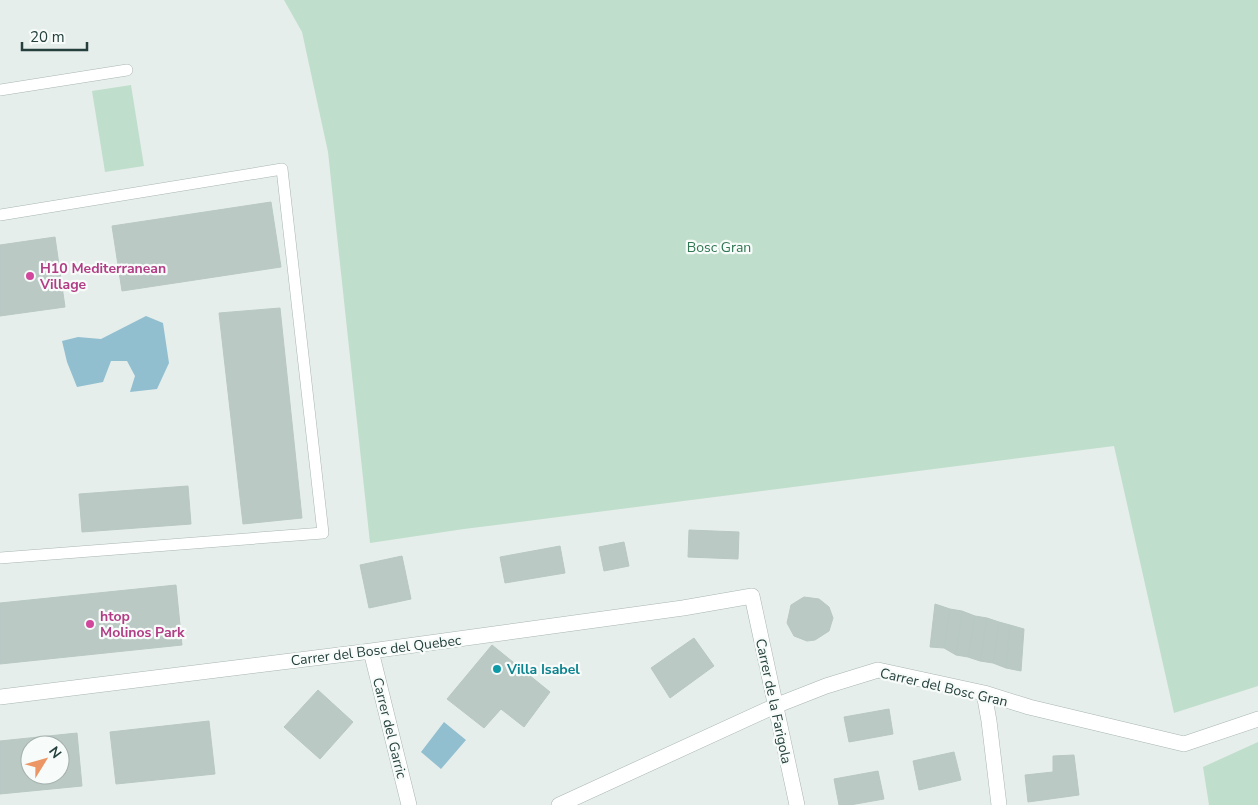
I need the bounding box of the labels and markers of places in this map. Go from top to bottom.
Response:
place label: H10 Mediterranean Village [39,259,166,294]
marker: H10 Mediterranean Village [24,270,36,282]
place label: htop Molinos Park [100,607,185,642]
marker: htop Molinos Park [84,618,96,630]
place label: Villa Isabel [506,660,580,679]
marker: Villa Isabel [491,663,503,675]

